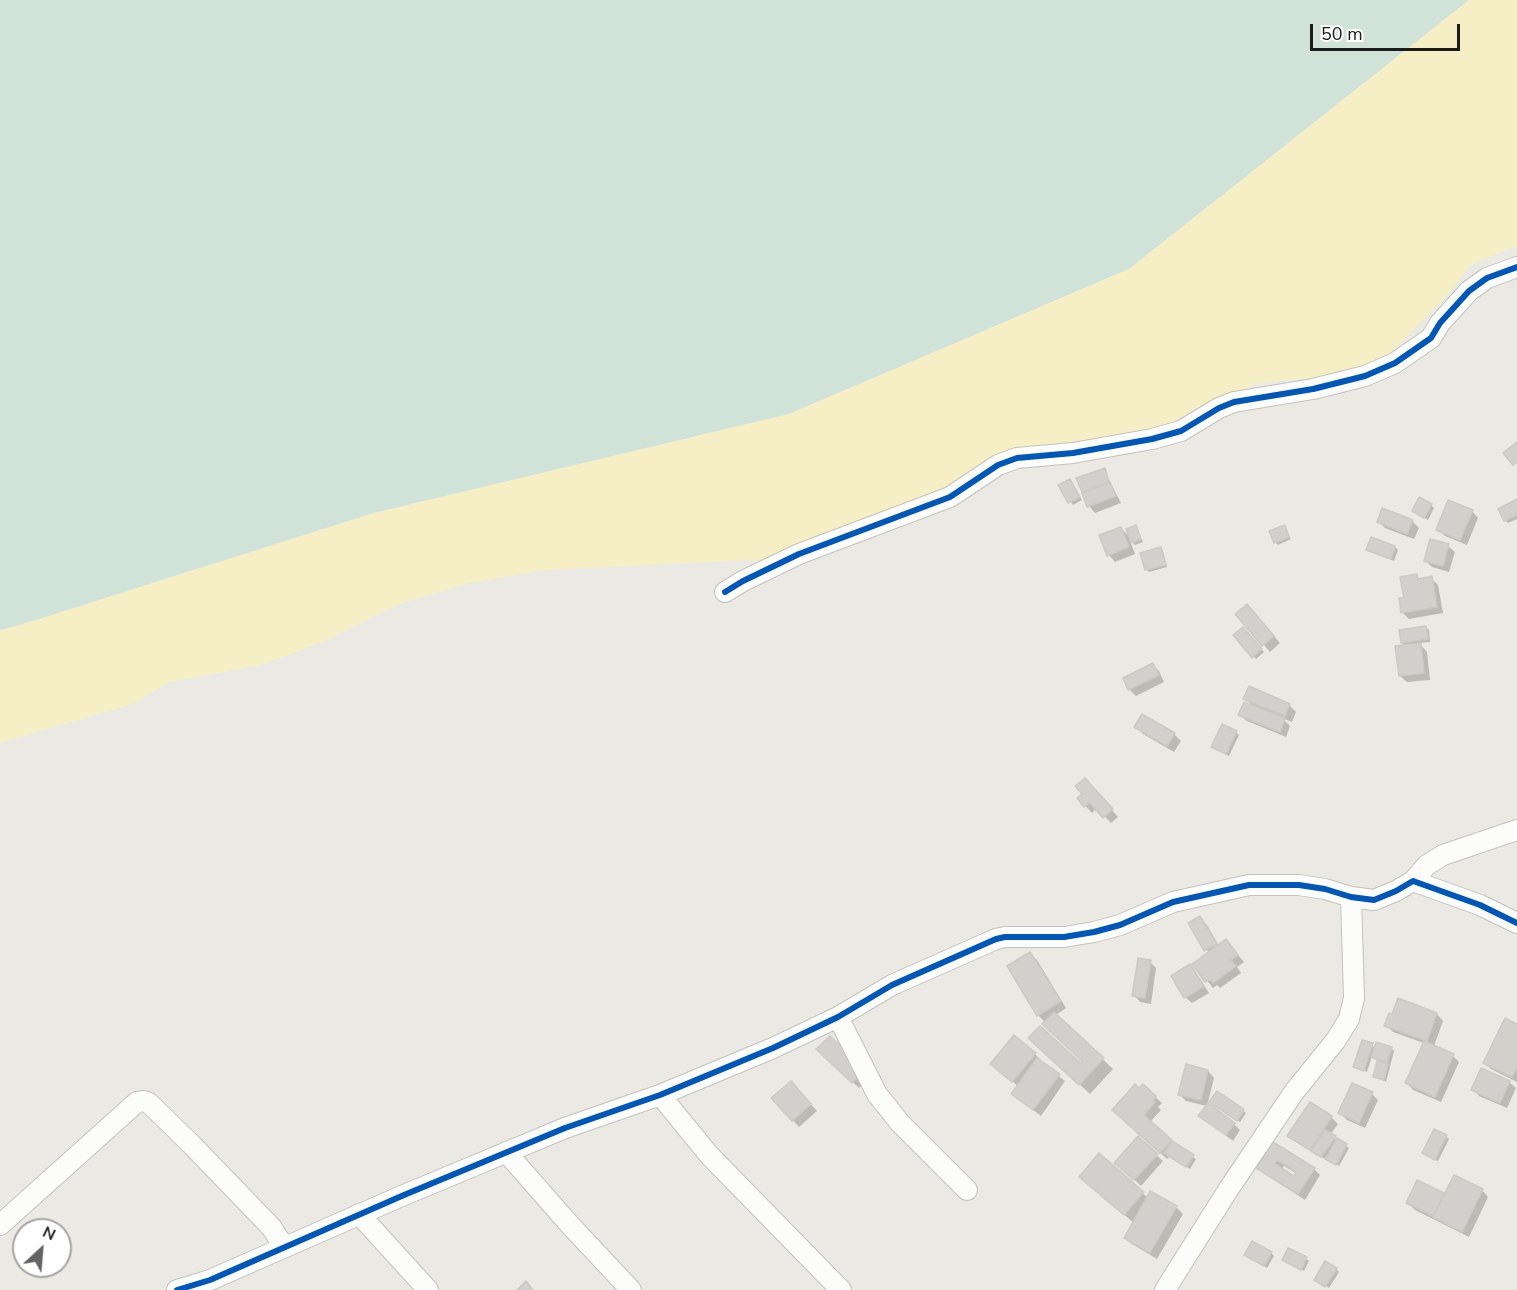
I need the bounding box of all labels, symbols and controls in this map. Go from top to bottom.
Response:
scale bar [1313,12,1463,50]
text: 50 m [1321,22,1363,46]
north arrow [12,1218,72,1278]
text: N [39,1221,59,1246]

